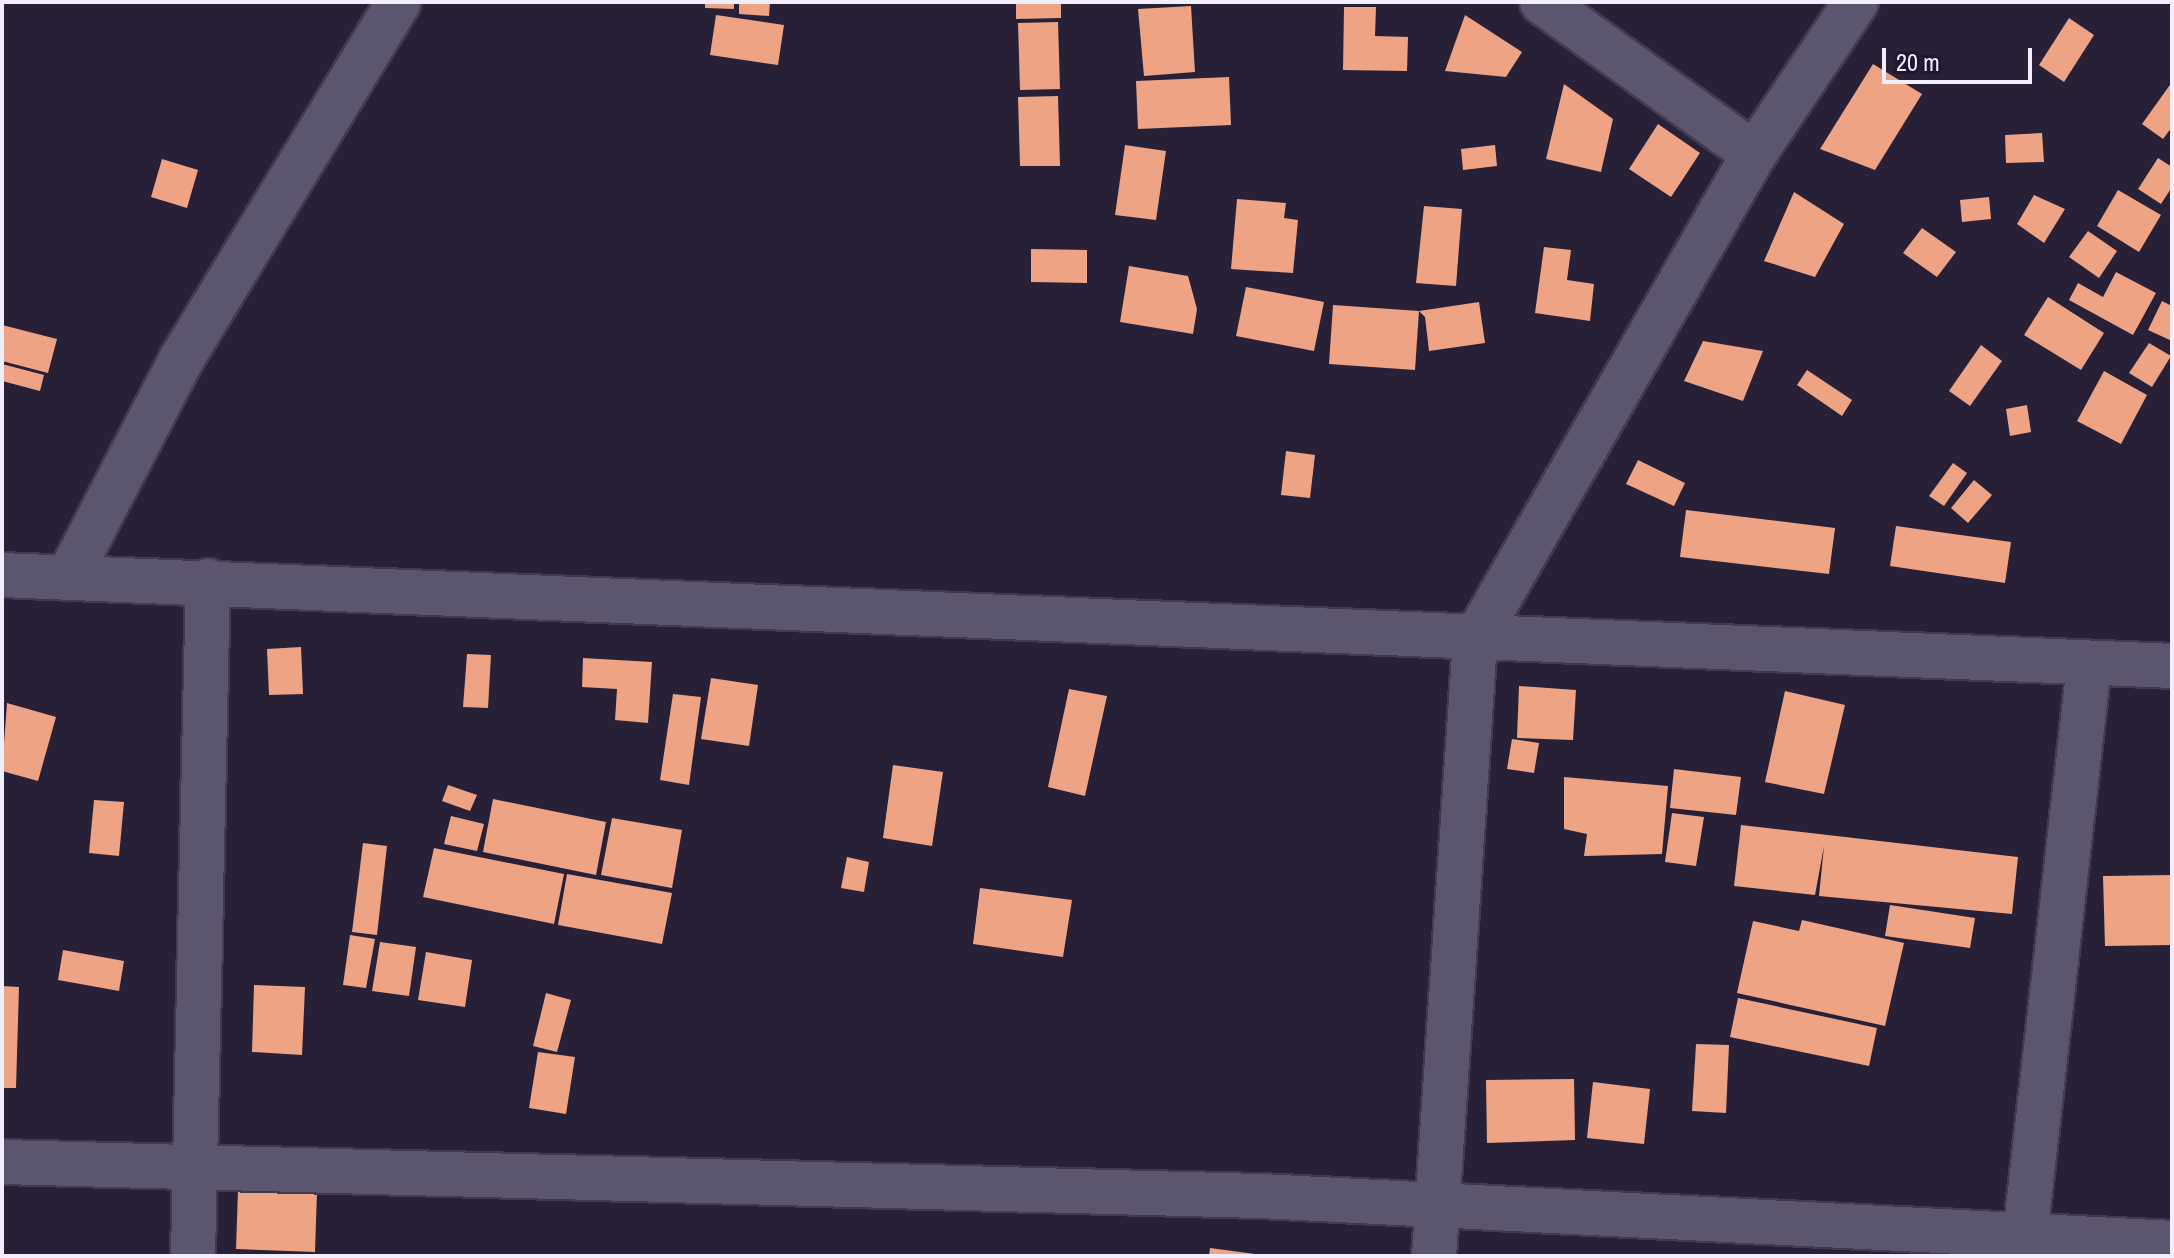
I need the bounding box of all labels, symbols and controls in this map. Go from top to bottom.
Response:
scale bar [1886,32,2036,82]
text: 20 m [1896,46,1940,78]

